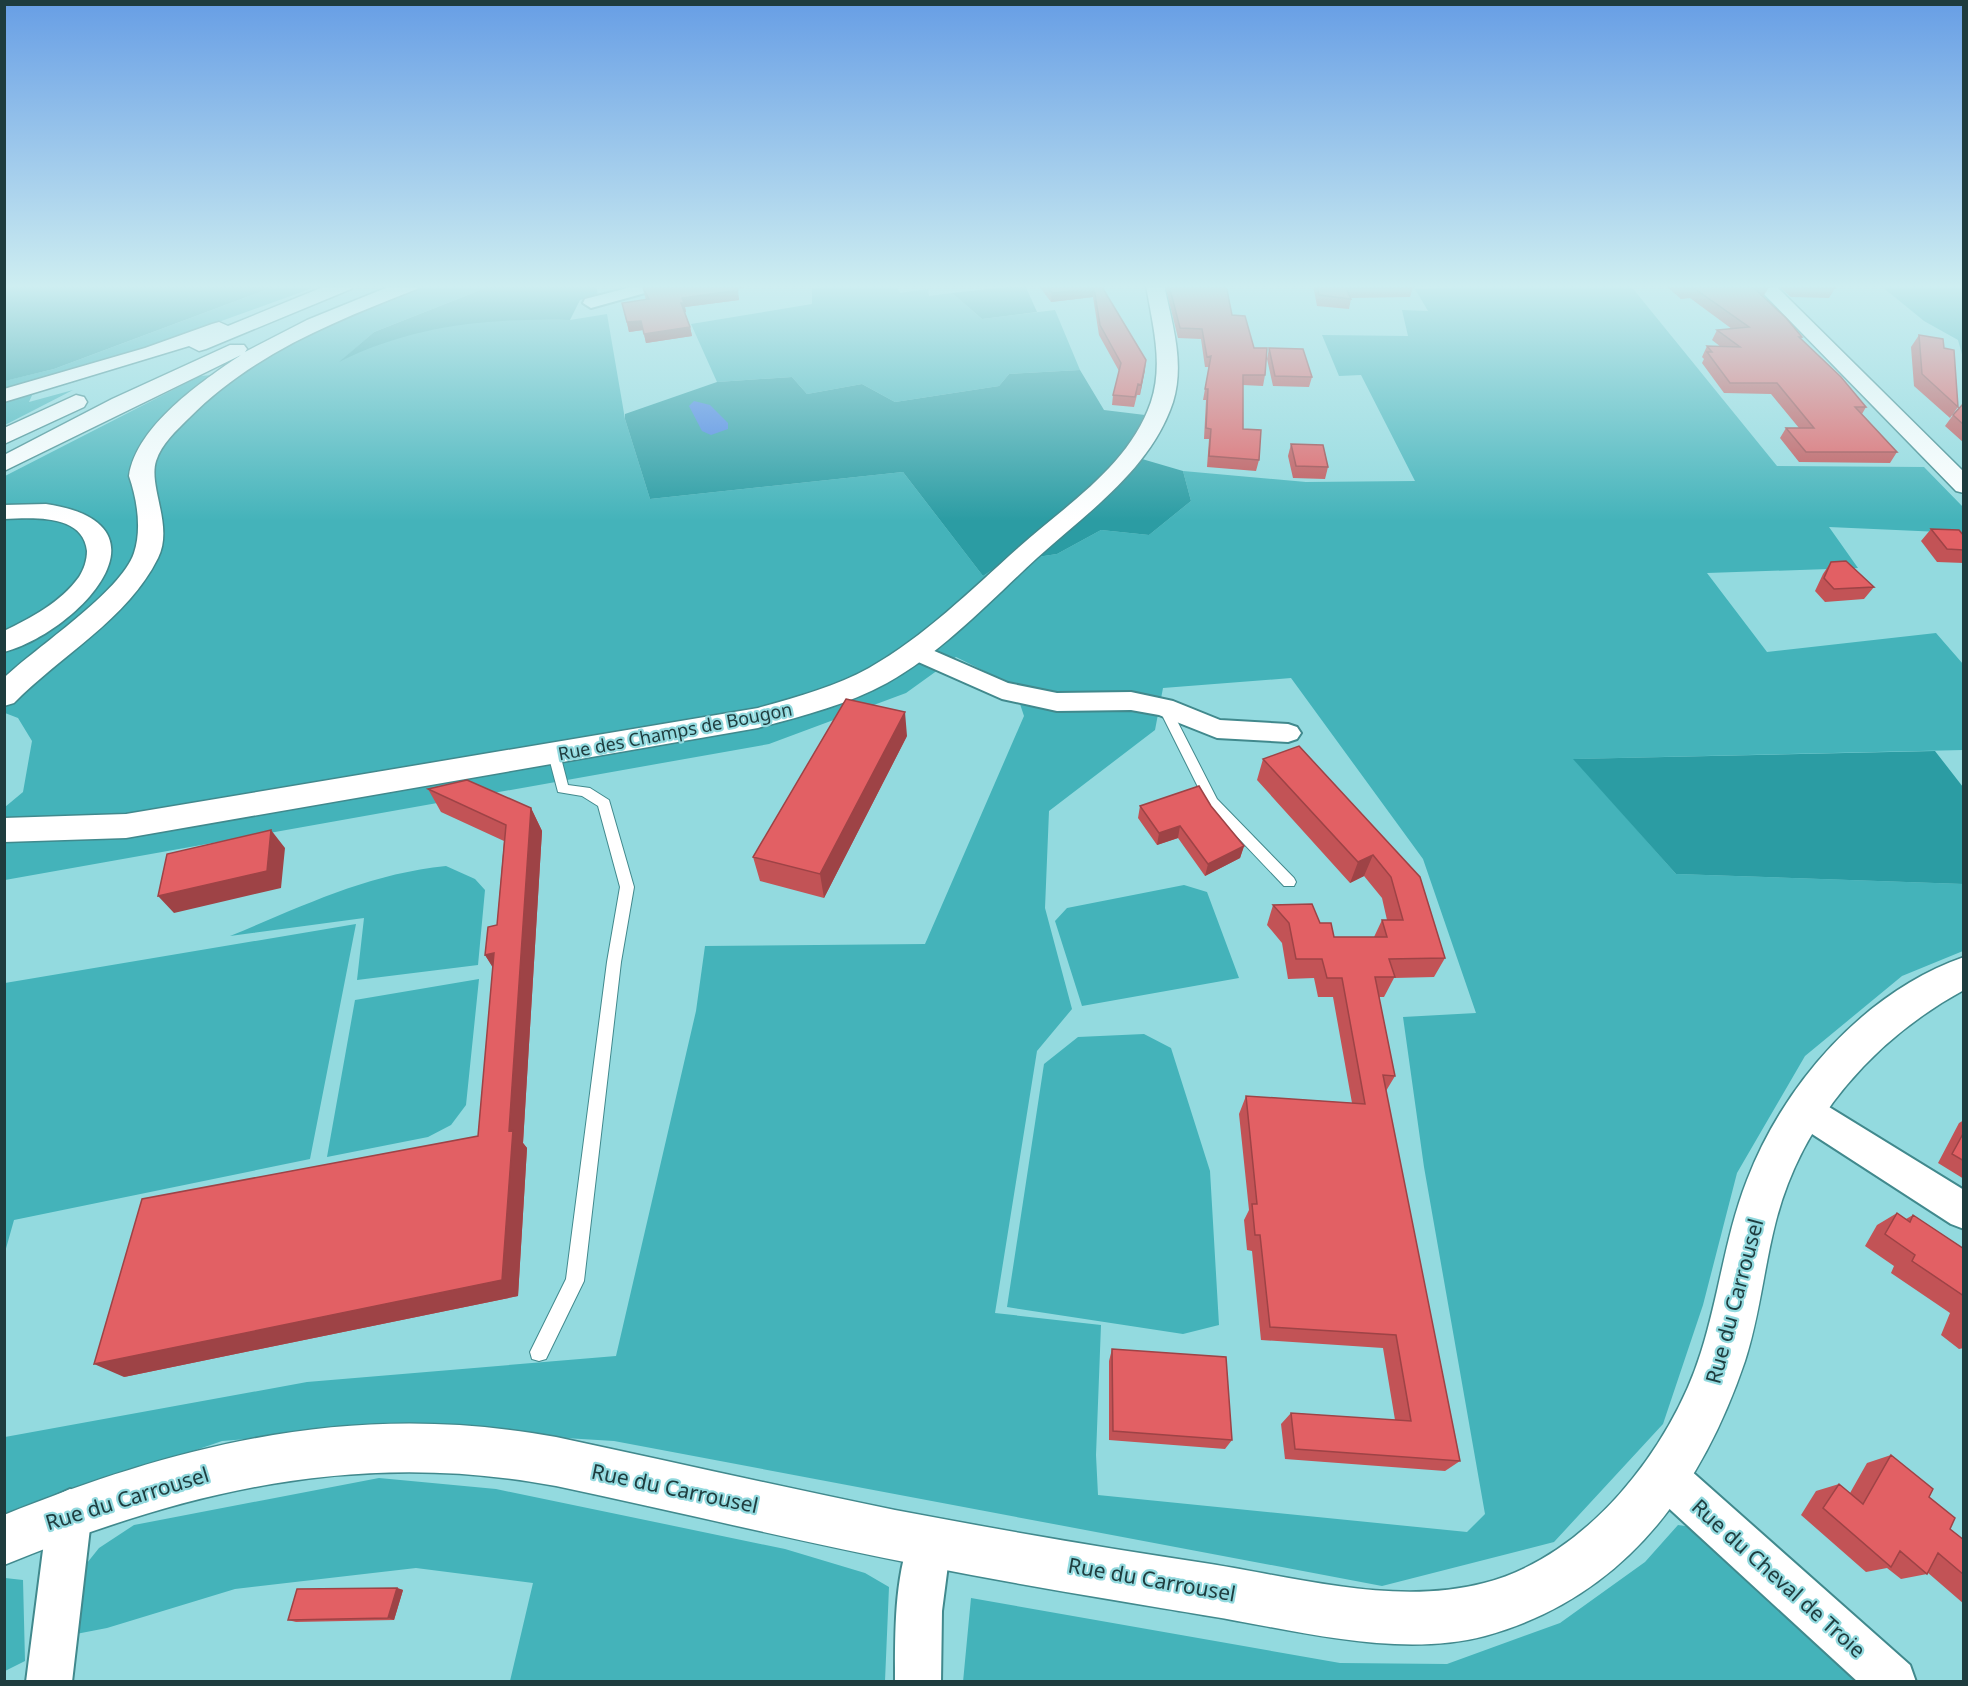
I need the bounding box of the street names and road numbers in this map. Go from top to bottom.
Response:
street label: Rue des Champs de Bougon [556,696,794,766]
street label: Rue du Carrousel [1699,1215,1769,1387]
street label: Rue du Carrousel [589,1457,761,1519]
street label: Rue du Carrousel [42,1460,212,1536]
street label: Rue du Cheval de Troie [1686,1492,1872,1664]
street label: Rue du Carrousel [1066,1550,1238,1608]

